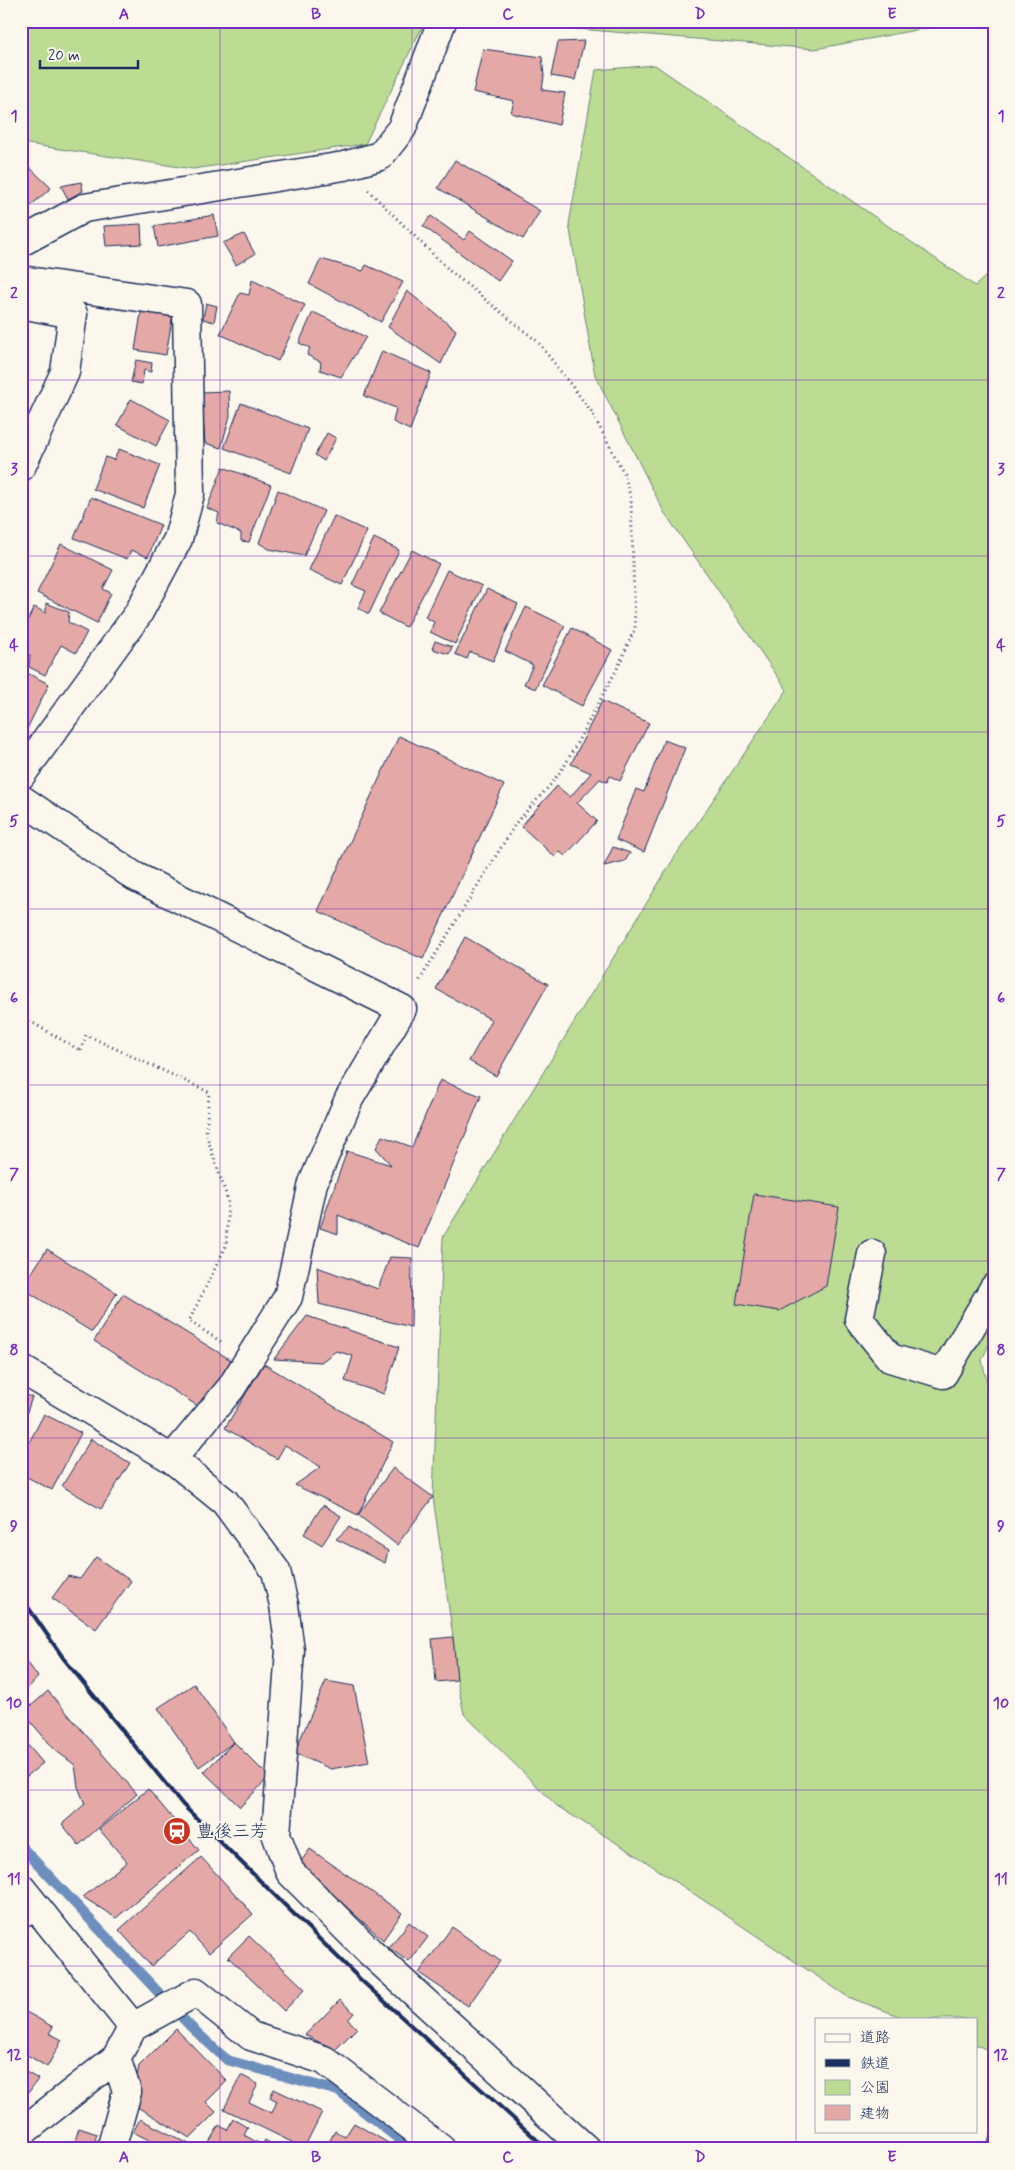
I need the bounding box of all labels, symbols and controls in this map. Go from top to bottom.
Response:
text: A [119,4,129,25]
text: B [311,4,321,25]
text: C [502,4,514,25]
text: D [694,4,706,25]
text: E [887,4,897,25]
scale bar [40,38,138,70]
text: 20 m [48,46,80,66]
text: 1 [10,106,18,127]
text: 1 [997,106,1005,127]
text: 2 [10,283,18,304]
text: 2 [997,283,1005,304]
text: 3 [10,459,18,480]
text: 3 [997,459,1005,480]
text: 4 [9,635,19,656]
text: 4 [996,635,1006,656]
text: 5 [9,811,19,832]
text: 5 [996,811,1006,832]
text: 6 [10,988,18,1009]
text: 6 [997,988,1005,1009]
text: 7 [9,1164,19,1185]
text: 7 [996,1164,1006,1185]
text: 8 [9,1340,19,1361]
text: 8 [996,1340,1006,1361]
text: 9 [10,1516,18,1537]
text: 9 [997,1516,1005,1537]
text: 10 [6,1693,22,1714]
text: 10 [993,1693,1009,1714]
station icon: 豊後三芳 [162,1816,192,1846]
place label: 豊後三芳 [196,1820,268,1844]
text: 11 [7,1869,21,1890]
text: 11 [994,1869,1008,1890]
legend [815,2018,978,2132]
text: 道路 [860,2028,890,2048]
text: 12 [6,2045,22,2066]
text: 12 [993,2045,1009,2066]
text: 鉄道 [860,2054,890,2074]
text: 公園 [860,2078,890,2098]
text: 建物 [860,2104,890,2124]
text: A [119,2147,129,2168]
text: B [311,2147,321,2168]
text: C [502,2147,514,2168]
text: D [694,2147,706,2168]
text: E [887,2147,897,2168]

